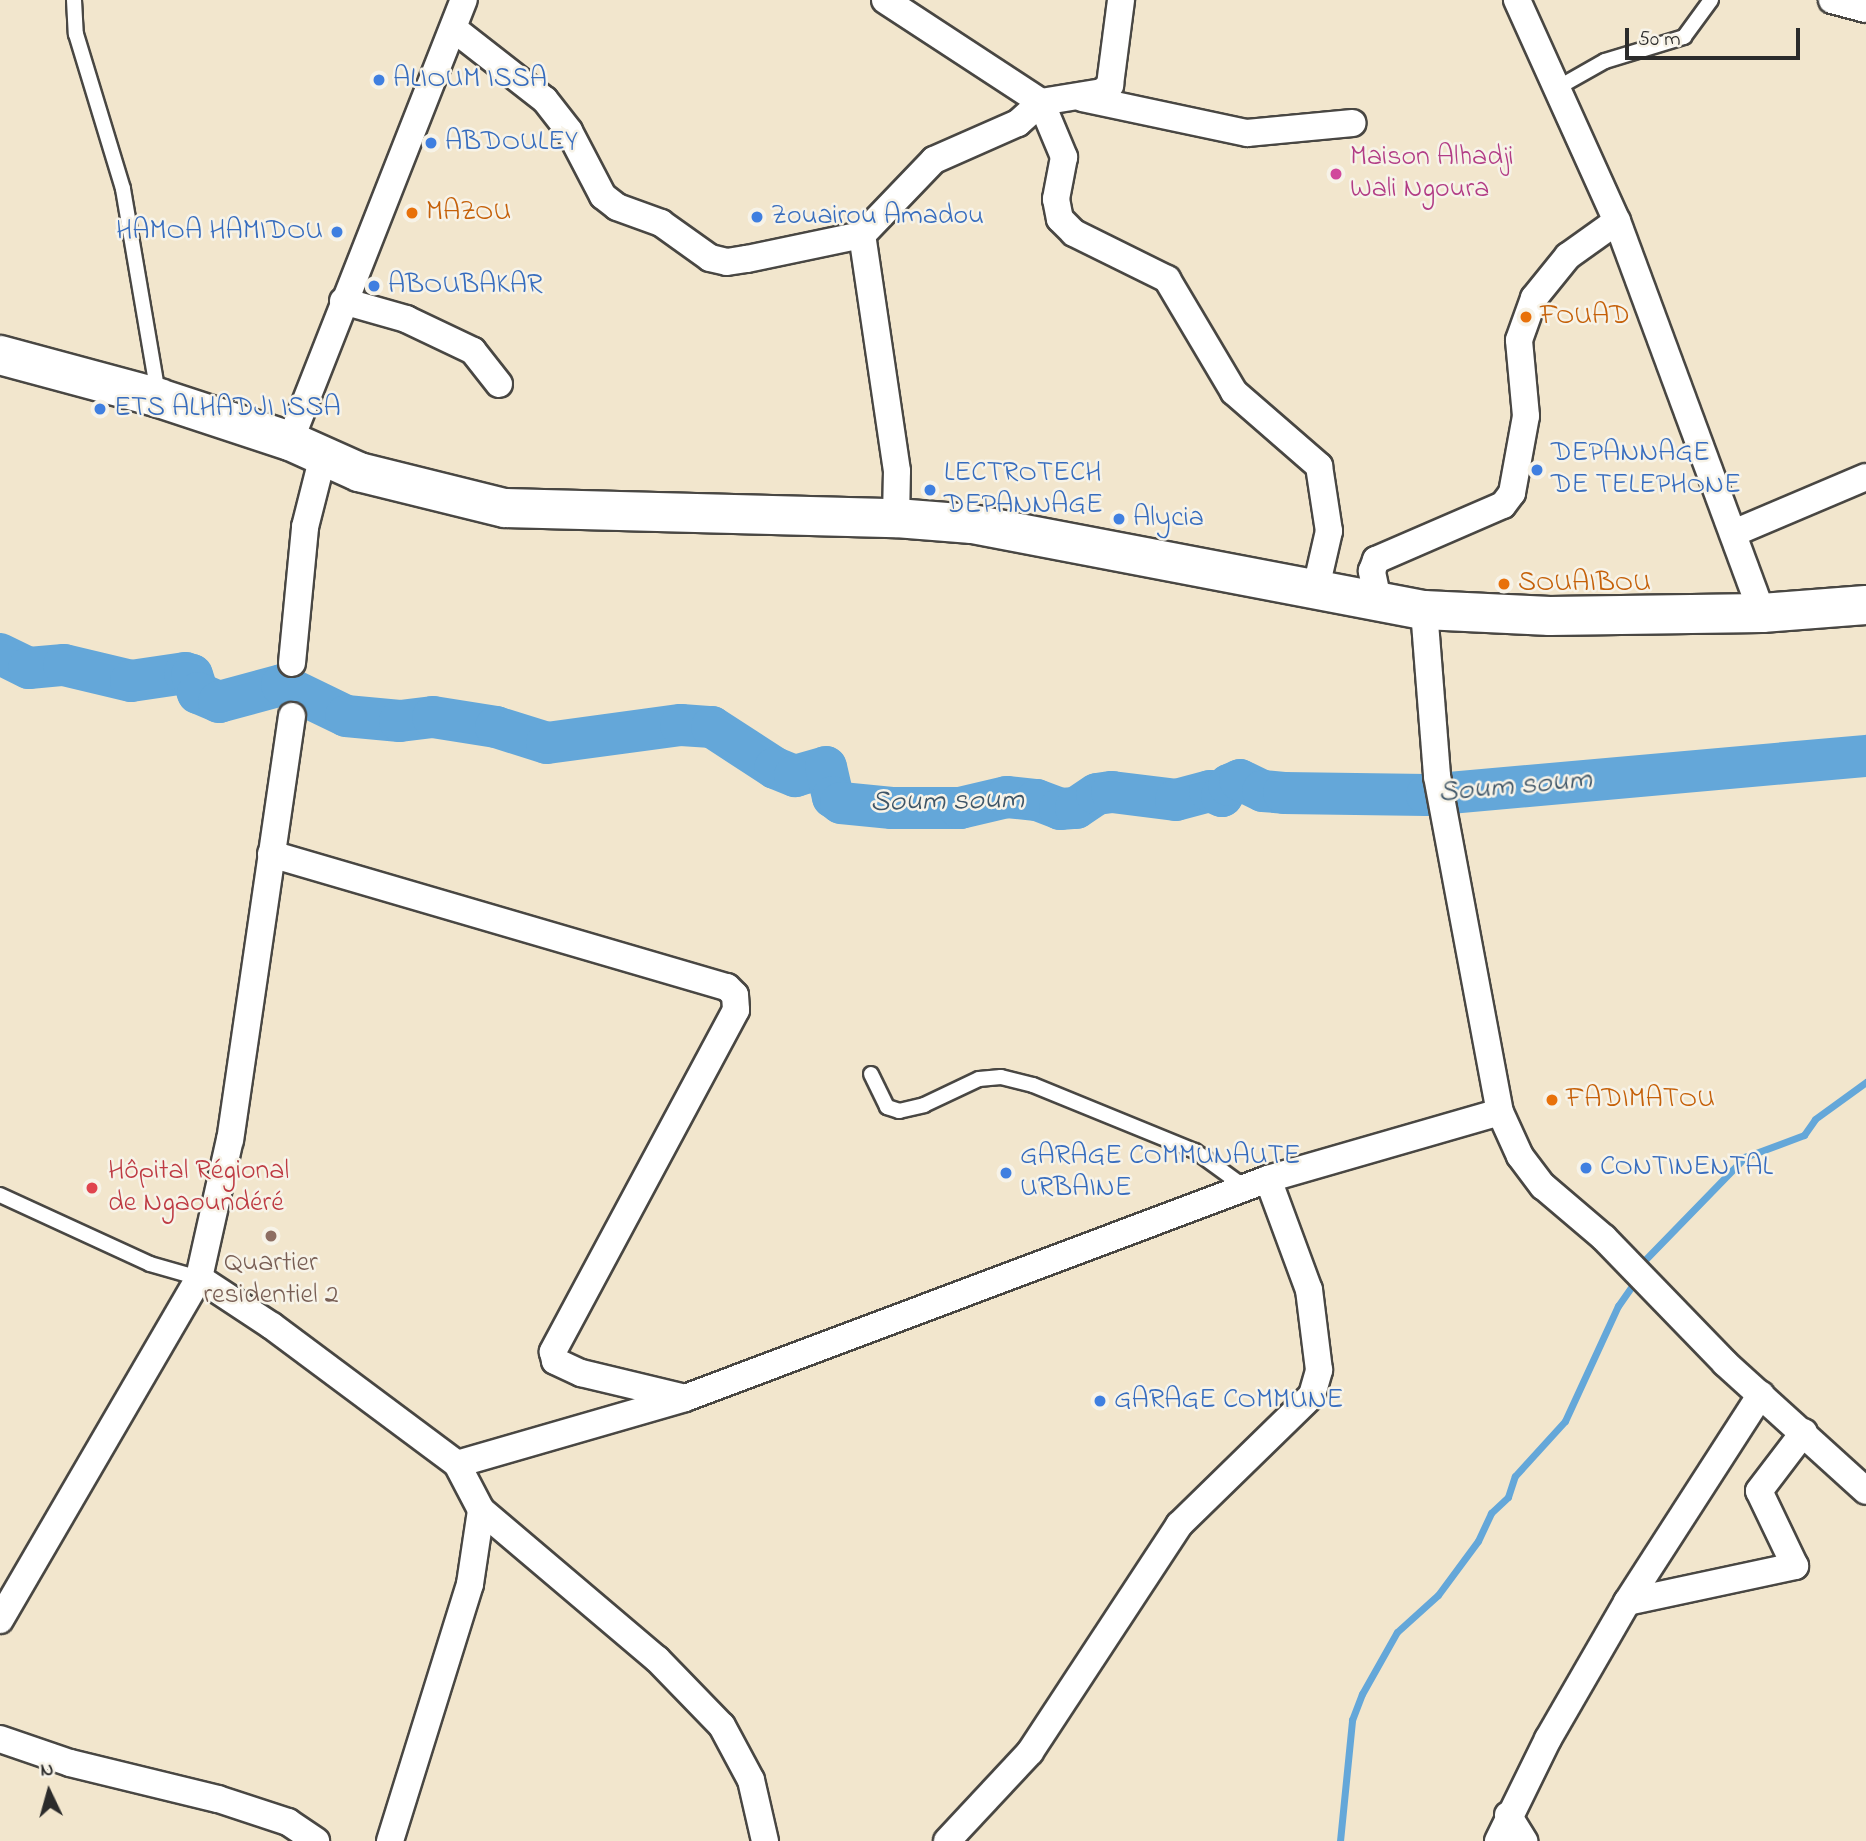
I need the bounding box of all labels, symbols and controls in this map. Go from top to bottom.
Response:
scale bar [1628,14,1803,58]
text: 50 m [1638,25,1681,55]
place label: ALIOUM ISSA [393,63,547,97]
marker: ALIOUM ISSA [371,72,387,88]
place label: ABDOULEY [445,126,578,160]
marker: ABDOULEY [423,135,439,151]
place label: Maison Alhadji Wali Ngoura [1350,141,1514,207]
marker: Maison Alhadji Wali Ngoura [1328,166,1344,182]
place label: MAZOU [426,196,511,230]
place label: Zouairou Amadou [771,200,984,234]
marker: MAZOU [404,205,420,221]
marker: Zouairou Amadou [749,209,765,225]
place label: HAMOA HAMIDOU [116,215,323,249]
marker: HAMOA HAMIDOU [329,224,345,240]
place label: ABOUBAKAR [388,269,543,303]
marker: ABOUBAKAR [366,278,382,294]
place label: FOUAD [1540,300,1630,334]
marker: FOUAD [1518,309,1534,325]
place label: ETS ALHADJI ISSA [114,392,341,426]
marker: ETS ALHADJI ISSA [92,401,108,417]
place label: DEPANNAGE DE TELEPHONE [1551,437,1741,503]
place label: LECTROTECH DEPANNAGE [944,457,1103,523]
marker: DEPANNAGE DE TELEPHONE [1529,462,1545,478]
marker: LECTROTECH DEPANNAGE [922,482,938,498]
place label: Alycia [1133,502,1204,536]
marker: Alycia [1111,511,1127,527]
place label: SOUAIBOU [1518,567,1651,601]
marker: SOUAIBOU [1496,576,1512,592]
water label: Soum soum [1437,762,1593,812]
water label: Soum soum [870,783,1024,821]
place label: FADIMATOU [1566,1083,1715,1117]
marker: FADIMATOU [1544,1092,1560,1108]
place label: GARAGE COMMUNAUTE URBAINE [1020,1140,1301,1206]
place label: CONTINENTAL [1600,1151,1773,1185]
place label: Hôpital Régional de Ngaoundéré [108,1155,289,1221]
marker: CONTINENTAL [1578,1160,1594,1176]
marker: GARAGE COMMUNAUTE URBAINE [998,1165,1014,1181]
marker: Hôpital Régional de Ngaoundéré [82,1178,102,1198]
marker: Quartier residentiel 2 [263,1228,279,1244]
place label: Quartier residentiel 2 [203,1247,339,1313]
place label: GARAGE COMMUNE [1114,1384,1344,1418]
marker: GARAGE COMMUNE [1092,1393,1108,1409]
north arrow [14,1757,84,1827]
text: N [40,1757,55,1785]

